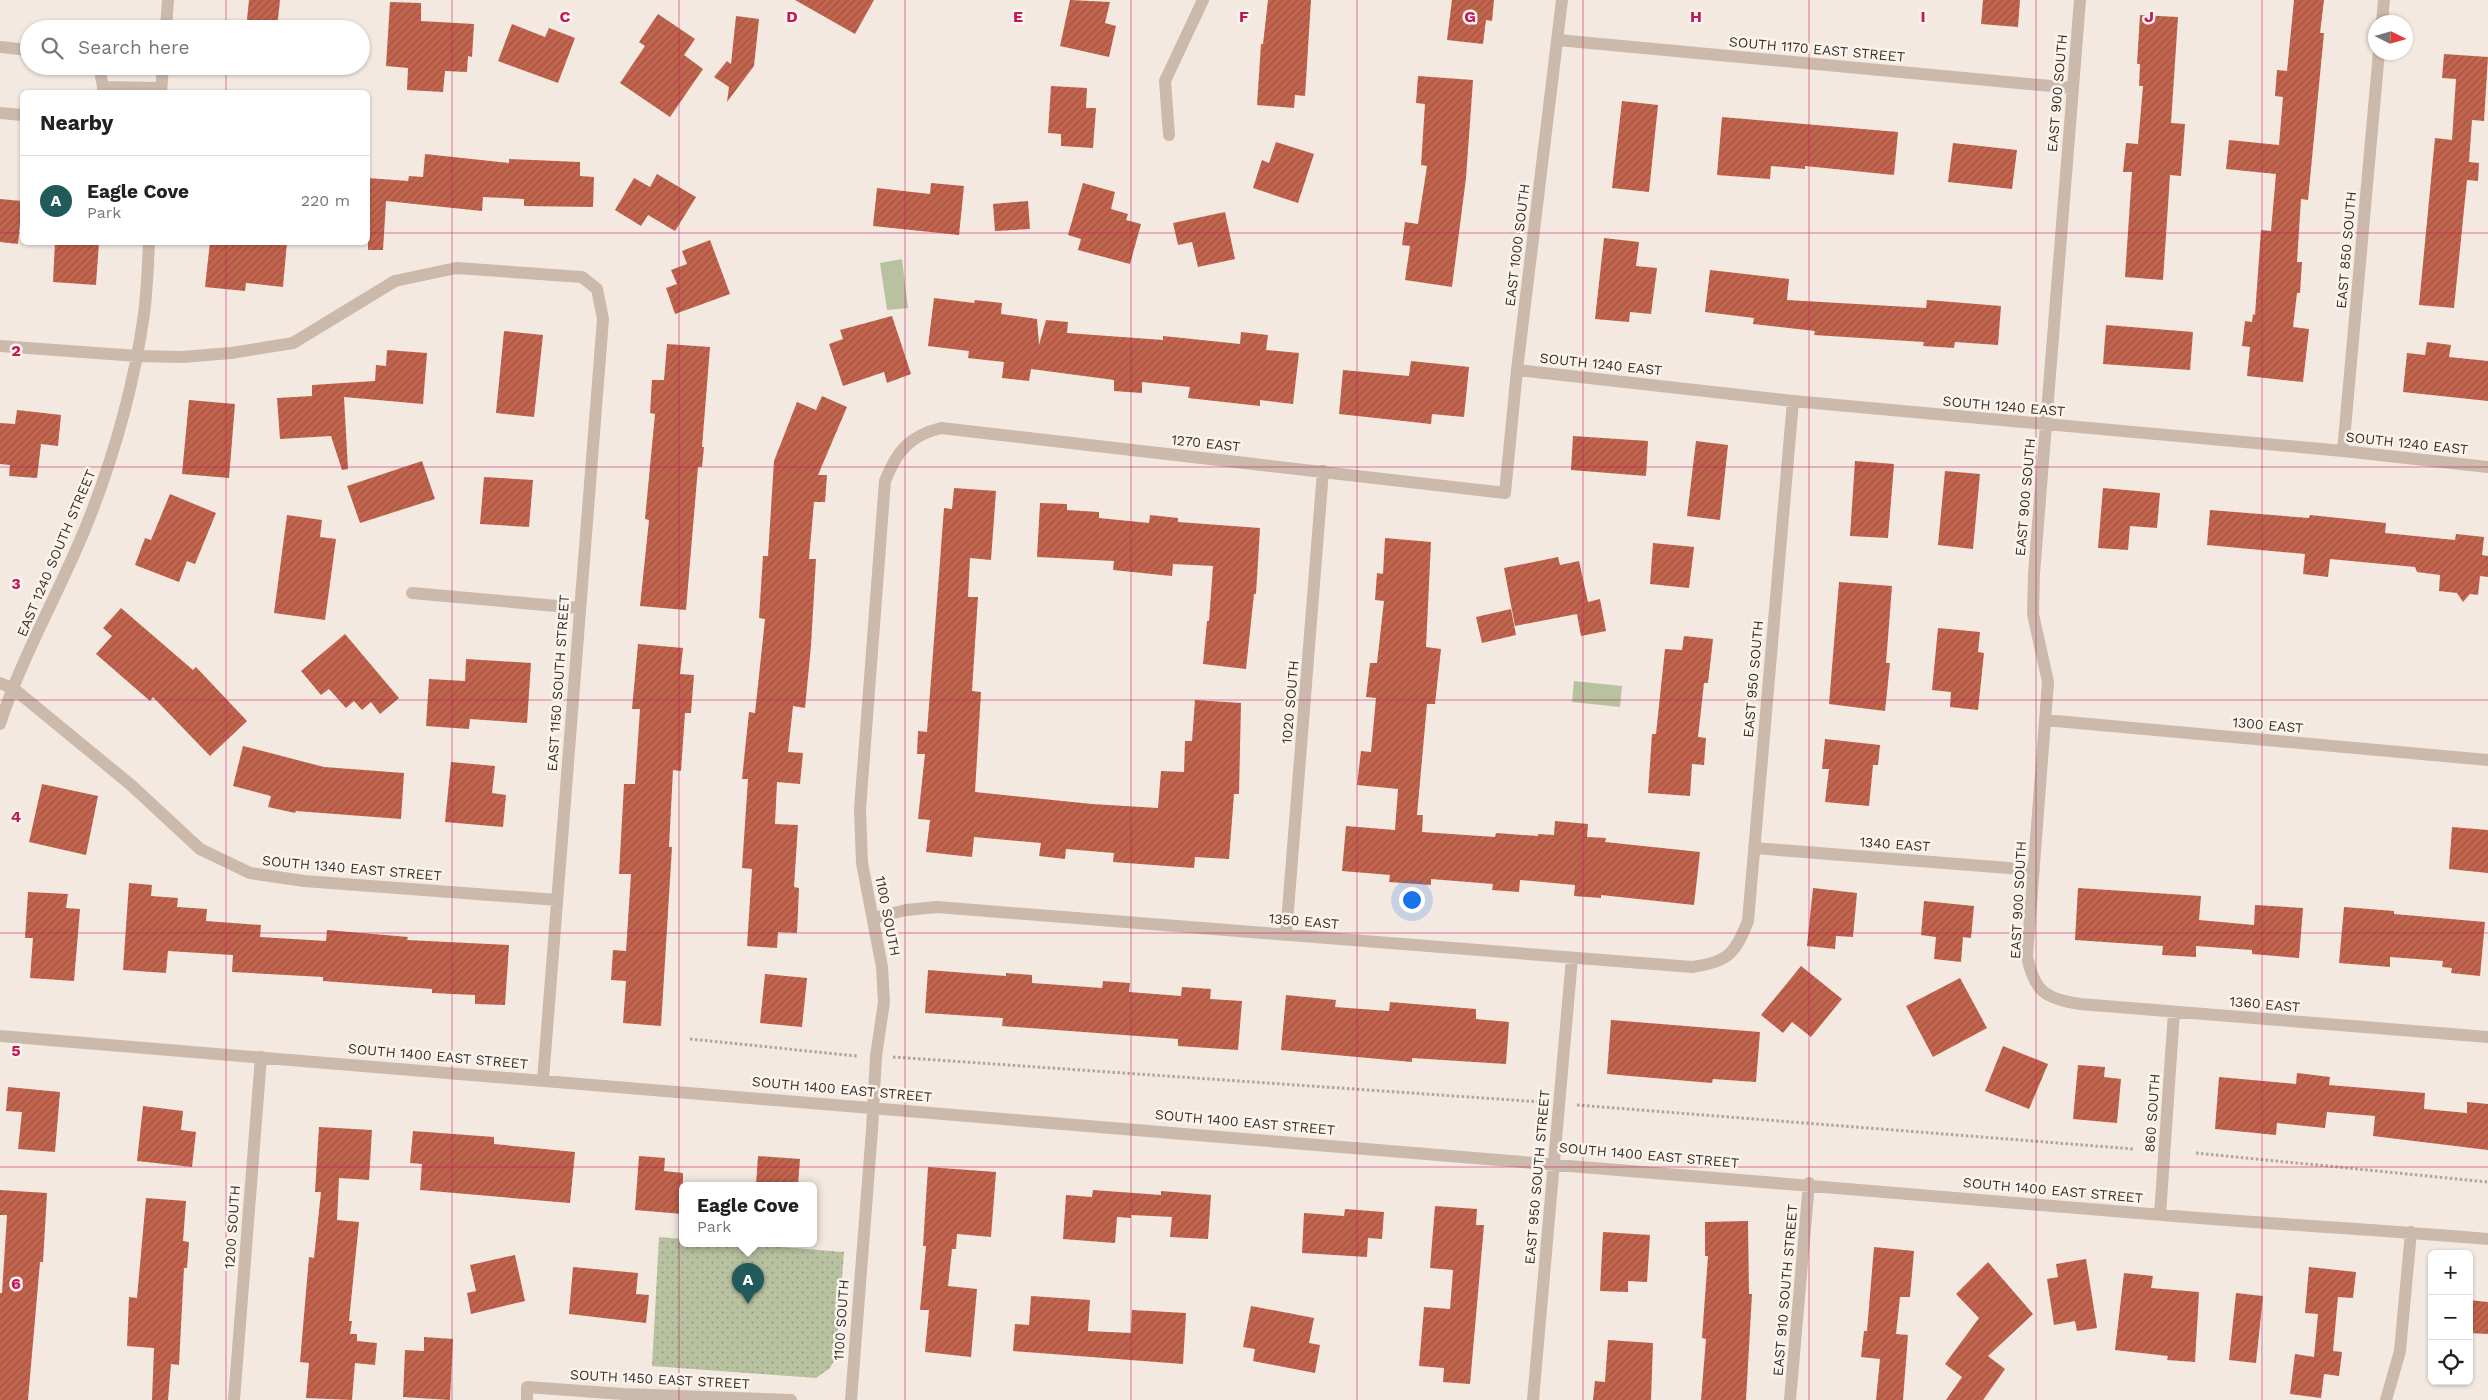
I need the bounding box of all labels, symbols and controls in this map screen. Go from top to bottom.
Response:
text: C [560,7,571,26]
text: D [786,7,798,26]
text: E [1013,7,1023,26]
text: F [1239,7,1249,26]
text: G [1464,7,1476,26]
text: H [1690,7,1702,26]
text: I [1920,7,1926,26]
text: J [2144,7,2154,26]
north arrow [2368,15,2413,60]
search box [20,20,370,75]
street label: SOUTH 1170 EAST STREET [1728,33,1906,65]
street label: EAST 900 SOUTH [2044,33,2070,153]
icon: search [38,34,66,62]
text: Search here [78,36,189,59]
text: Nearby [40,110,113,135]
text: Eagle Cove [87,180,189,203]
street label: EAST 1000 SOUTH [1502,183,1532,307]
text: A [51,191,61,210]
text: 220 m [301,191,350,210]
street label: EAST 850 SOUTH [2333,191,2359,309]
text: Park [87,203,121,222]
text: 2 [11,341,21,360]
street label: SOUTH 1240 EAST [1539,350,1663,378]
street label: SOUTH 1240 EAST [1942,393,2066,419]
street label: SOUTH 1240 EAST [2345,429,2469,457]
street label: 1270 EAST [1171,431,1242,455]
street label: EAST 900 SOUTH [2012,437,2038,557]
street label: EAST 1240 SOUTH STREET [13,467,99,639]
text: 3 [11,574,21,593]
street label: EAST 1150 SOUTH STREET [544,594,572,772]
street label: EAST 950 SOUTH [1740,620,1766,738]
street label: 1020 SOUTH [1278,660,1302,744]
street label: 1300 EAST [2232,714,2305,736]
text: 4 [11,807,21,826]
street label: 1340 EAST [1859,834,1931,854]
street label: EAST 900 SOUTH [2007,840,2029,960]
street label: SOUTH 1340 EAST STREET [261,852,443,884]
street label: 1100 SOUTH [872,875,904,957]
your location [1399,887,1425,913]
street label: 1350 EAST [1268,910,1340,932]
street label: 1360 EAST [2229,993,2301,1015]
street label: SOUTH 1400 EAST STREET [347,1040,529,1072]
text: 5 [11,1041,21,1060]
street label: SOUTH 1400 EAST STREET [751,1073,933,1105]
street label: 860 SOUTH [2141,1073,2163,1153]
street label: EAST 950 SOUTH STREET [1521,1088,1553,1265]
street label: SOUTH 1400 EAST STREET [1154,1106,1336,1138]
street label: SOUTH 1400 EAST STREET [1558,1139,1740,1171]
street label: SOUTH 1400 EAST STREET [1962,1174,2144,1206]
popup [679,1182,817,1247]
street label: 1200 SOUTH [221,1185,243,1269]
text: Eagle Cove [697,1194,799,1217]
street label: EAST 910 SOUTH STREET [1770,1203,1801,1377]
text: Park [697,1217,731,1236]
map controls [2428,1250,2473,1385]
button: + [2428,1250,2473,1295]
pin: A [732,1263,764,1304]
text: 6 [11,1274,21,1293]
street label: 1100 SOUTH [830,1279,852,1361]
button: − [2428,1295,2473,1340]
button: locate [2428,1340,2473,1385]
street label: SOUTH 1450 EAST STREET [570,1366,751,1392]

